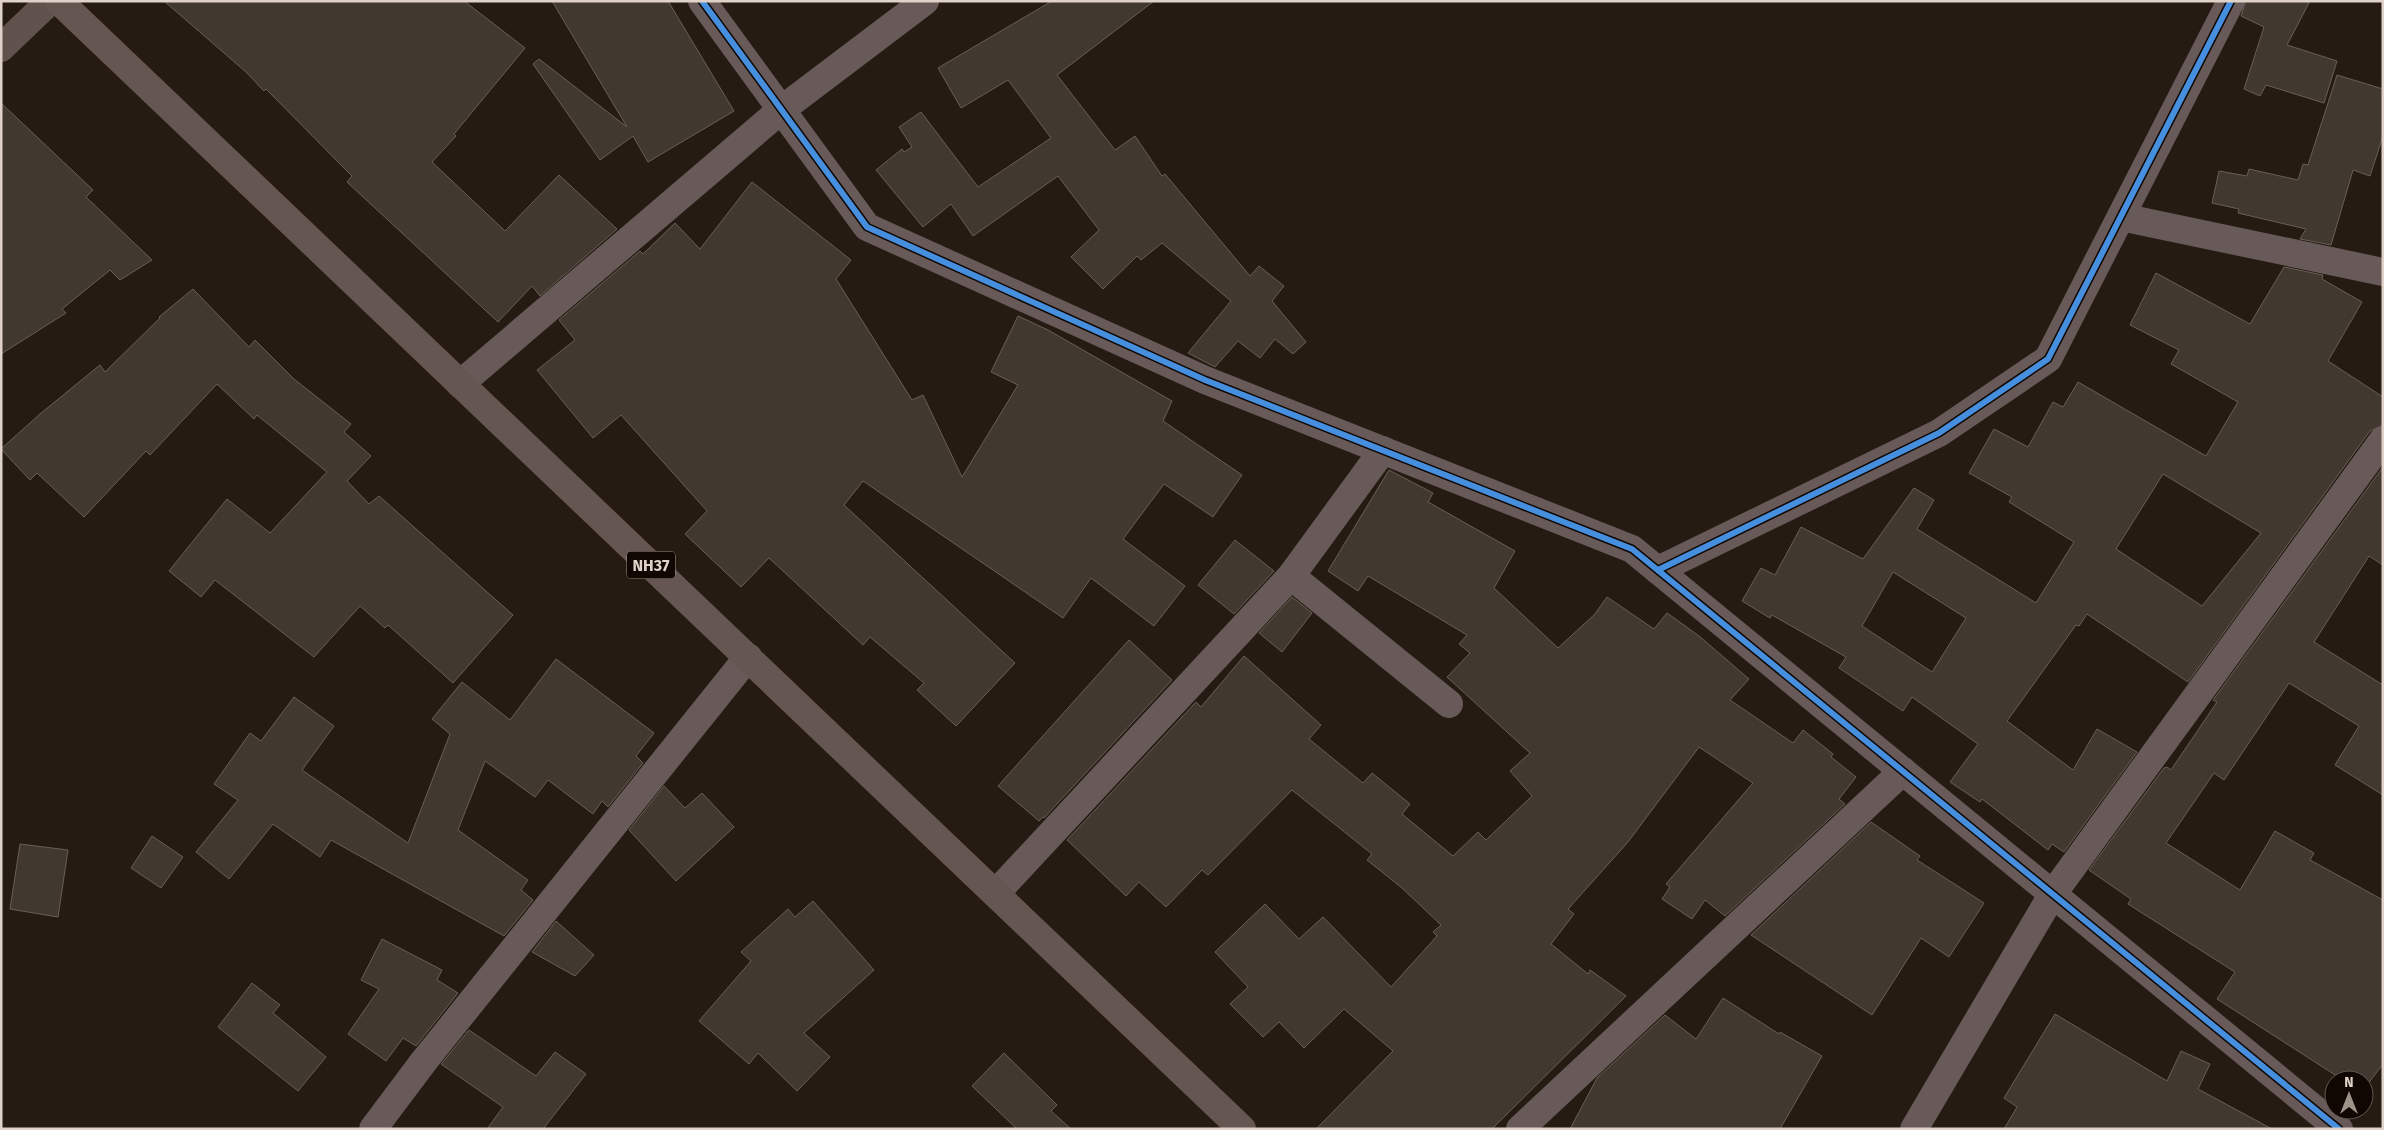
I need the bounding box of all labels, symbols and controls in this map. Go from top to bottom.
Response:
road number: NH37 [627,552,675,578]
north arrow [2324,1070,2374,1120]
text: N [2344,1074,2354,1091]

